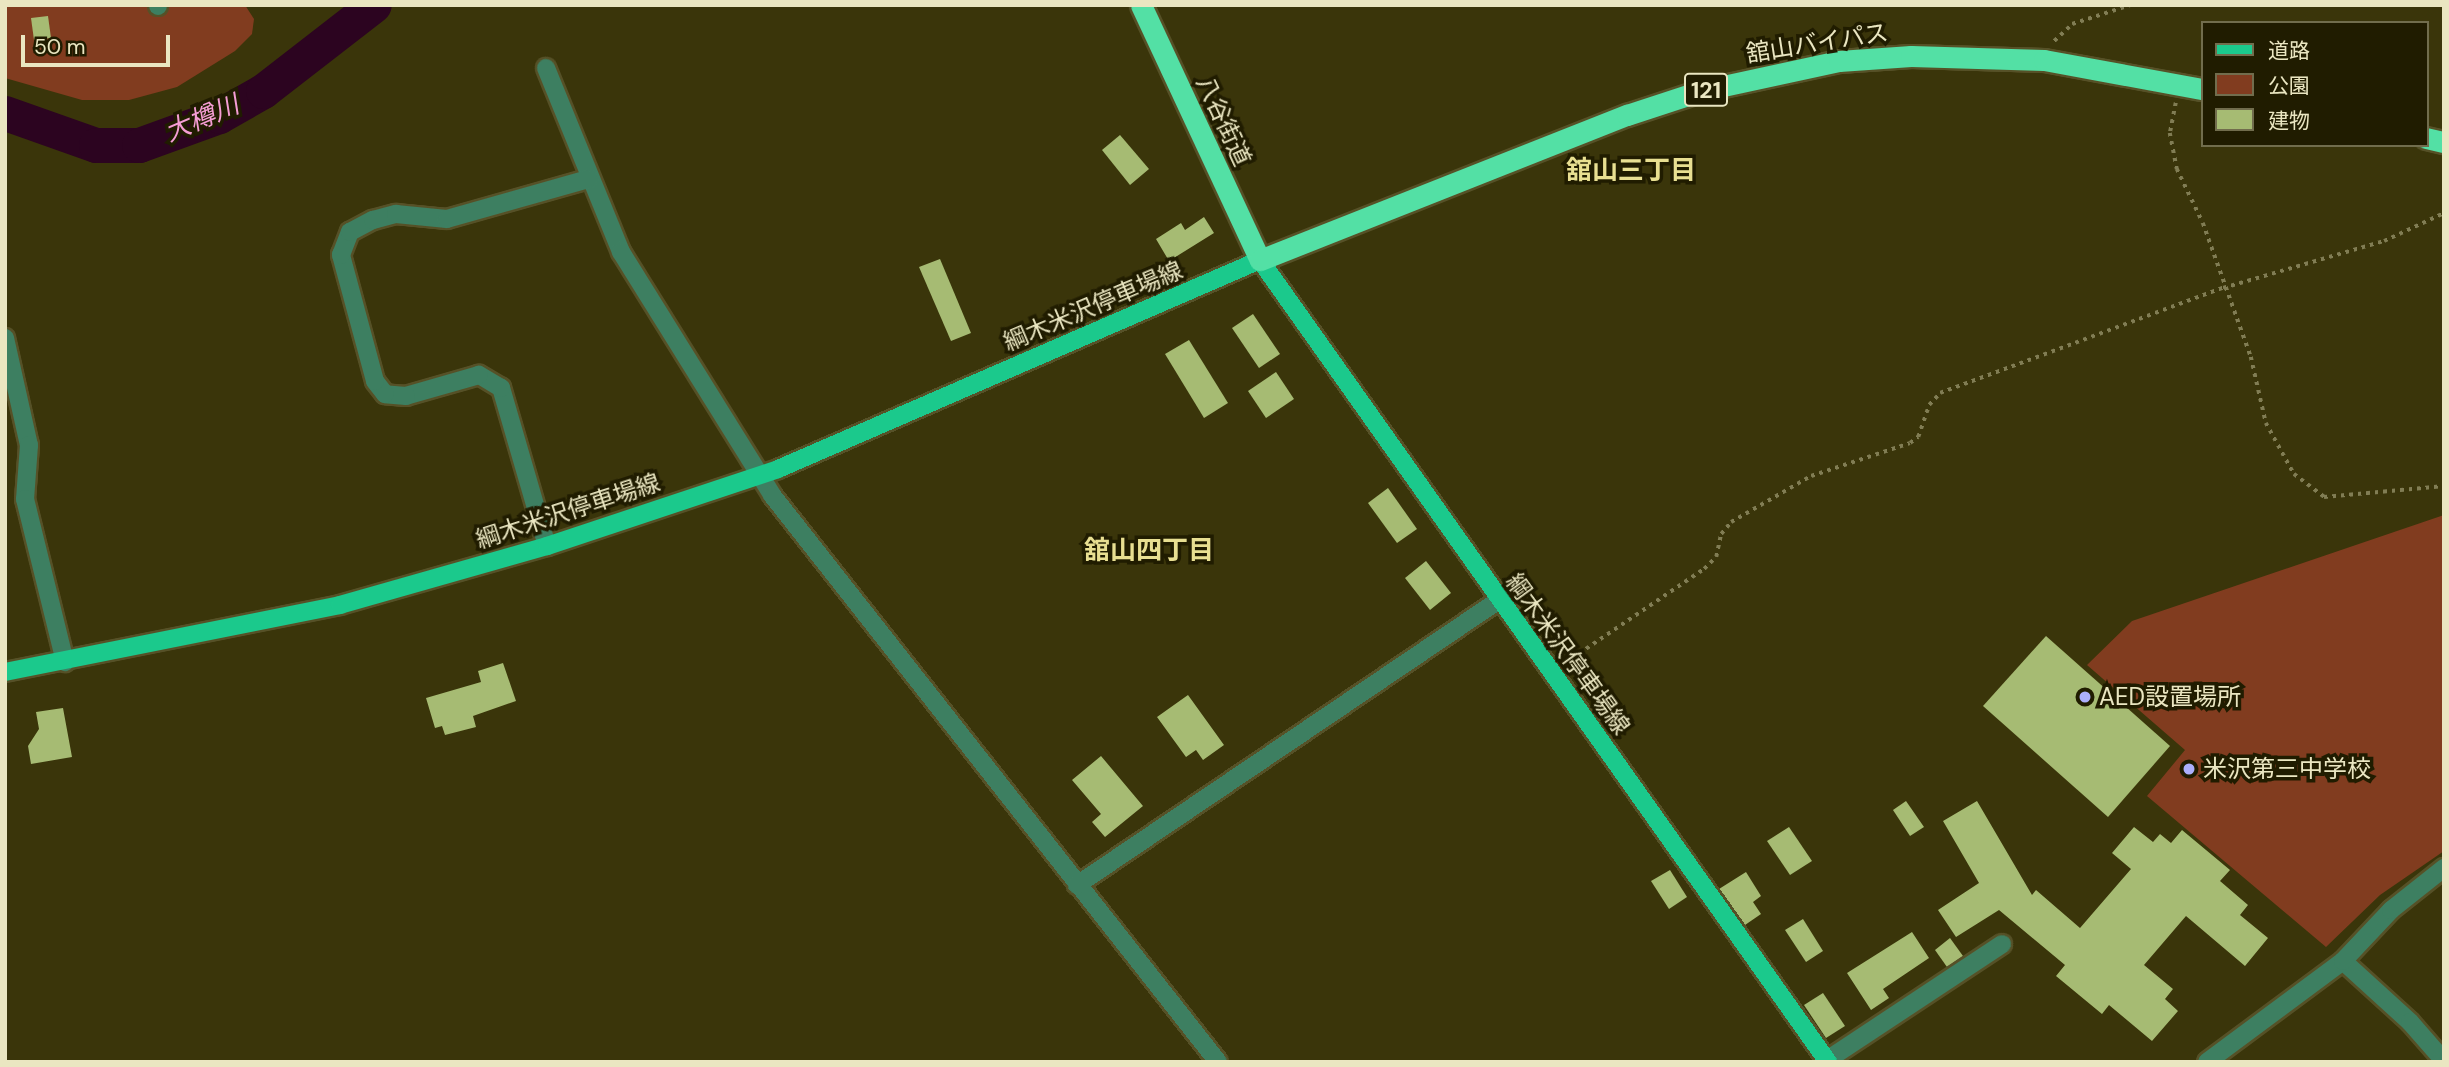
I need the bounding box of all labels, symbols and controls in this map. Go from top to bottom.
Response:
street label: 舘山バイパス [1744,18,1890,68]
scale bar [24,21,173,65]
legend [2200,21,2428,147]
text: 50 m [34,33,85,61]
text: 道路 [2268,37,2310,65]
street label: 八谷街道 [1191,71,1257,171]
road number: 121 [1683,71,1729,110]
text: 公園 [2268,72,2310,100]
water label: 大樽川 [160,89,244,149]
text: 建物 [2268,107,2310,135]
district label: 舘山三丁目 [1566,155,1696,187]
street label: 綱木米沢停車場線 [999,255,1187,357]
street label: 綱木米沢停車場線 [472,468,664,554]
district label: 舘山四丁目 [1084,535,1214,567]
street label: 綱木米沢停車場線 [1500,568,1636,740]
place label: AED設置場所 [2099,683,2241,711]
marker: AED設置場所 [2077,689,2093,705]
place label: 米沢第三中学校 [2203,755,2371,783]
marker: 米沢第三中学校 [2181,761,2197,777]

